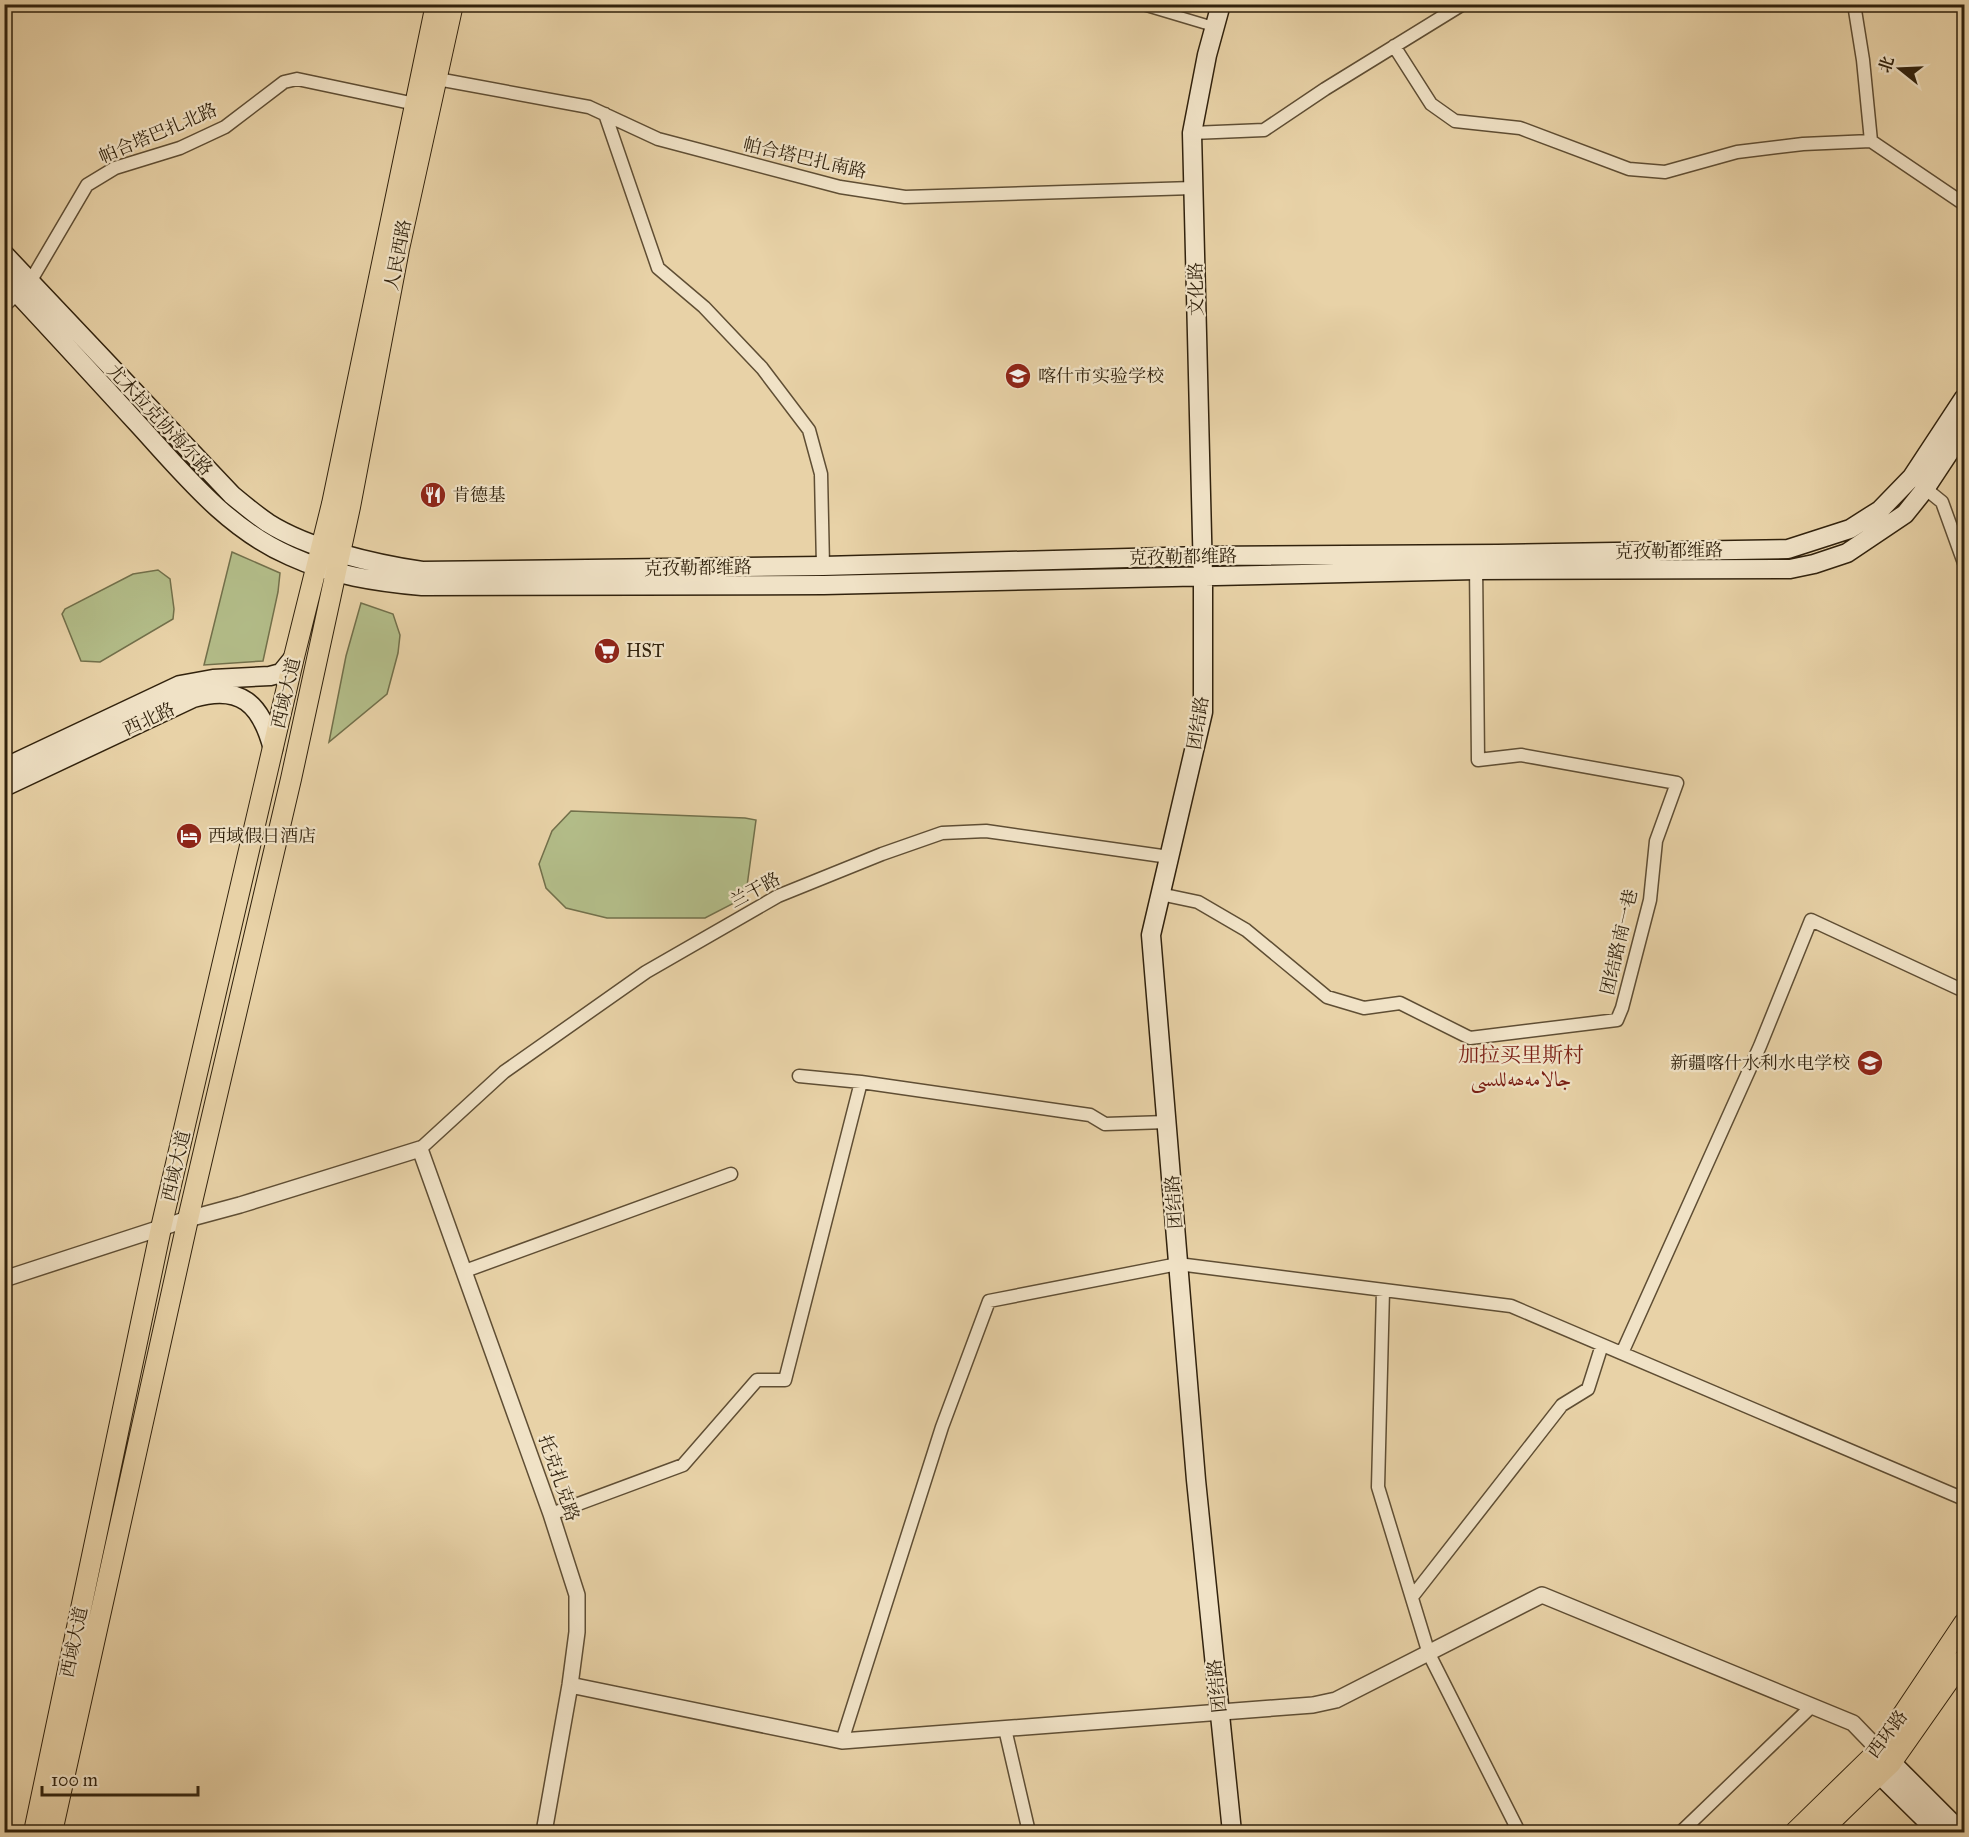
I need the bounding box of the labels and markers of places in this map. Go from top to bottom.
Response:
school or university icon: 喀什市实验学校 [1003,361,1033,391]
place label: 喀什市实验学校 [1038,365,1164,387]
restaurant icon: 肯德基 [418,480,448,510]
place label: 肯德基 [452,484,506,506]
supermarket icon: HST [592,636,622,666]
place label: HST [626,640,664,662]
hotel icon: 西域假日酒店 [174,821,204,851]
place label: 西域假日酒店 [208,825,316,847]
school or university icon: 新疆喀什水利水电学校 [1855,1048,1885,1078]
place label: 新疆喀什水利水电学校 [1670,1052,1850,1074]

